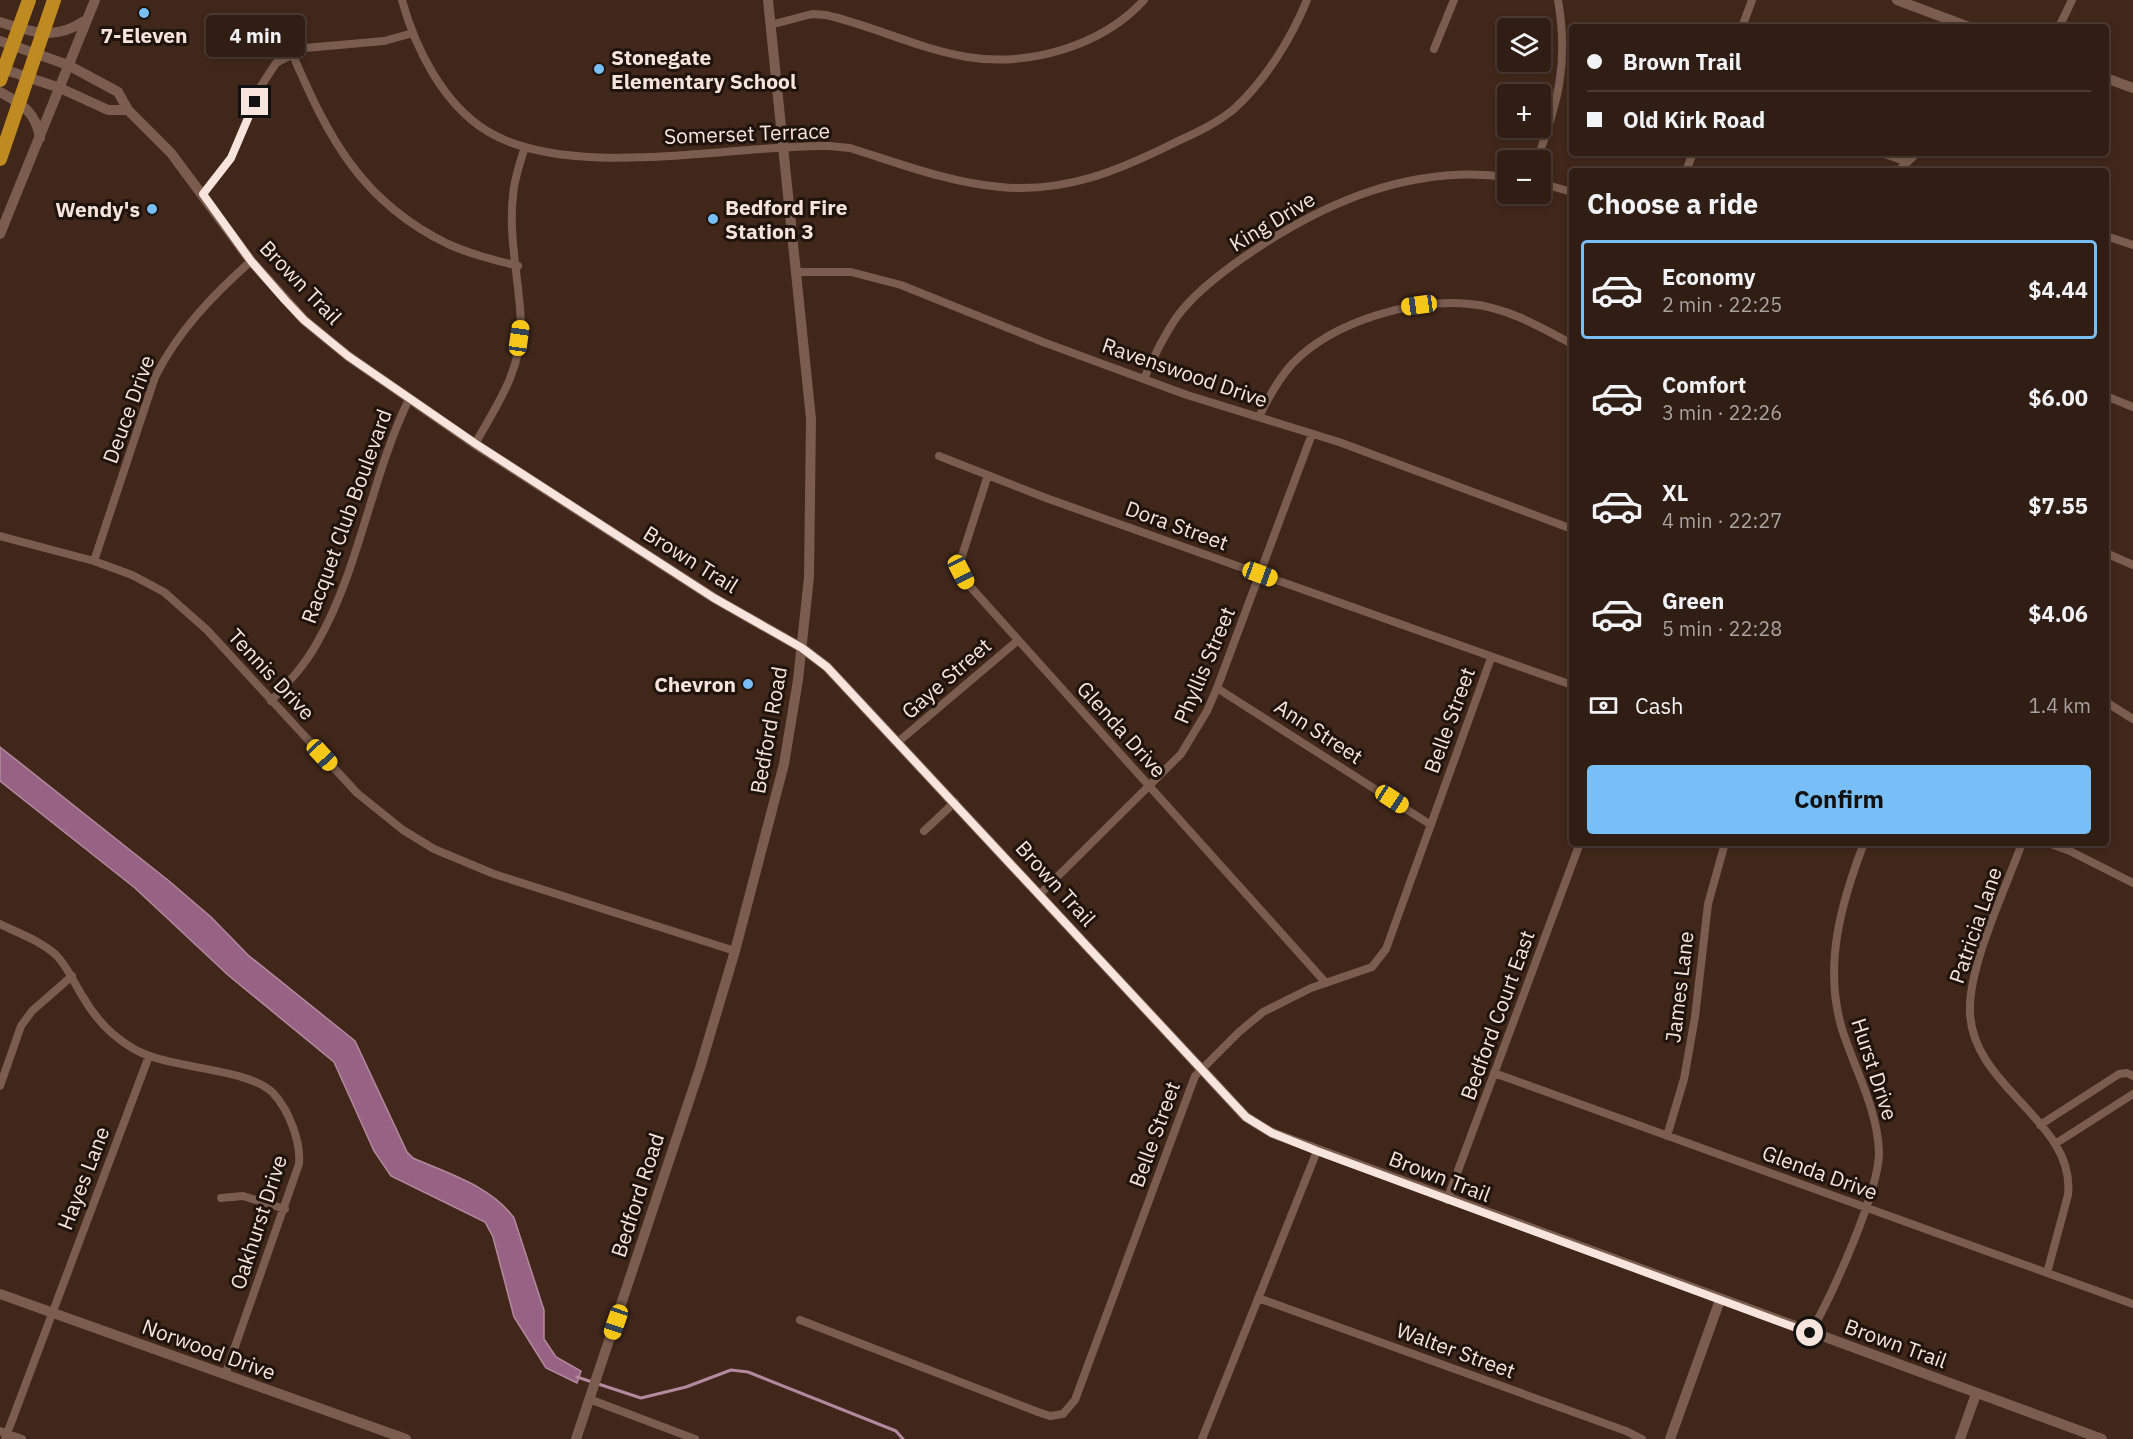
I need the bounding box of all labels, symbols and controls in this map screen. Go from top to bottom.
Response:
marker: 7-Eleven [137,6,151,20]
callout: 4 min [206,15,304,57]
map controls [1497,18,1551,204]
button: layers [1497,18,1551,72]
place label: 7-Eleven [100,21,188,49]
text: 4 min [229,22,282,49]
place label: Stonegate Elementary School [611,43,796,95]
text: Brown Trail [1623,47,1741,76]
marker: Stonegate Elementary School [592,62,606,76]
button: + [1497,84,1551,138]
route end [241,88,268,115]
text: Old Kirk Road [1623,105,1765,134]
street label: Somerset Terrace [663,116,831,150]
button: − [1497,150,1551,204]
street label: King Drive [1224,184,1320,258]
text: Choose a ride [1587,186,1758,221]
place label: Bedford Fire Station 3 [725,193,848,245]
place label: Wendy's [55,195,140,223]
marker: Wendy's [145,202,159,216]
marker: Bedford Fire Station 3 [706,212,720,226]
street label: Brown Trail [254,234,348,330]
text: Economy [1662,262,1756,291]
icon: car [1590,263,1644,317]
text: $4.44 [2028,275,2088,304]
text: 2 min · 22:25 [1662,291,1782,318]
car [1400,294,1438,316]
car [508,319,530,357]
street label: Ravenswood Drive [1098,331,1272,413]
street label: Deuce Drive [95,351,161,467]
text: Comfort [1662,370,1746,399]
icon: car [1590,371,1644,425]
text: $6.00 [2028,383,2088,412]
text: 3 min · 22:26 [1662,399,1782,426]
street label: Racquet Club Boulevard [294,405,398,627]
text: XL [1662,478,1688,507]
icon: car [1590,479,1644,533]
text: $7.55 [2028,491,2088,520]
street label: Dora Street [1122,494,1232,556]
text: 4 min · 22:27 [1662,507,1782,534]
street label: Brown Trail [638,519,744,599]
car [945,552,977,592]
car [1240,559,1280,589]
text: Green [1662,586,1724,615]
icon: car [1590,587,1644,641]
text: $4.06 [2028,599,2088,628]
street label: Phyllis Street [1167,602,1241,728]
text: 5 min · 22:28 [1662,615,1782,642]
street label: Tennis Drive [222,622,322,726]
street label: Gaye Street [895,631,997,725]
street label: Belle Street [1417,663,1481,777]
street label: Bedford Road [743,664,793,796]
place label: Chevron [654,670,736,698]
street label: Glenda Drive [1071,675,1173,783]
marker: Chevron [741,677,755,691]
icon: cash [1587,689,1620,722]
text: Cash [1635,691,1684,720]
street label: Ann Street [1269,692,1369,770]
text: 1.4 km [2029,692,2091,719]
car [303,736,341,774]
button: Confirm [1587,765,2091,834]
car [1372,782,1412,816]
street label: Brown Trail [1010,834,1102,932]
street label: Patricia Lane [1942,863,2008,987]
street label: Bedford Court East [1453,926,1541,1104]
street label: James Lane [1658,930,1700,1044]
street label: Hurst Drive [1845,1014,1905,1124]
street label: Belle Street [1122,1077,1186,1191]
street label: Hayes Lane [51,1122,115,1234]
street label: Bedford Road [604,1129,670,1261]
street label: Glenda Drive [1758,1138,1882,1206]
street label: Brown Trail [1385,1144,1495,1208]
street label: Oakhurst Drive [223,1151,293,1293]
car [602,1302,630,1342]
street label: Norwood Drive [139,1312,279,1386]
street label: Brown Trail [1841,1312,1951,1375]
street label: Walter Street [1393,1316,1519,1384]
route start [1796,1319,1823,1346]

